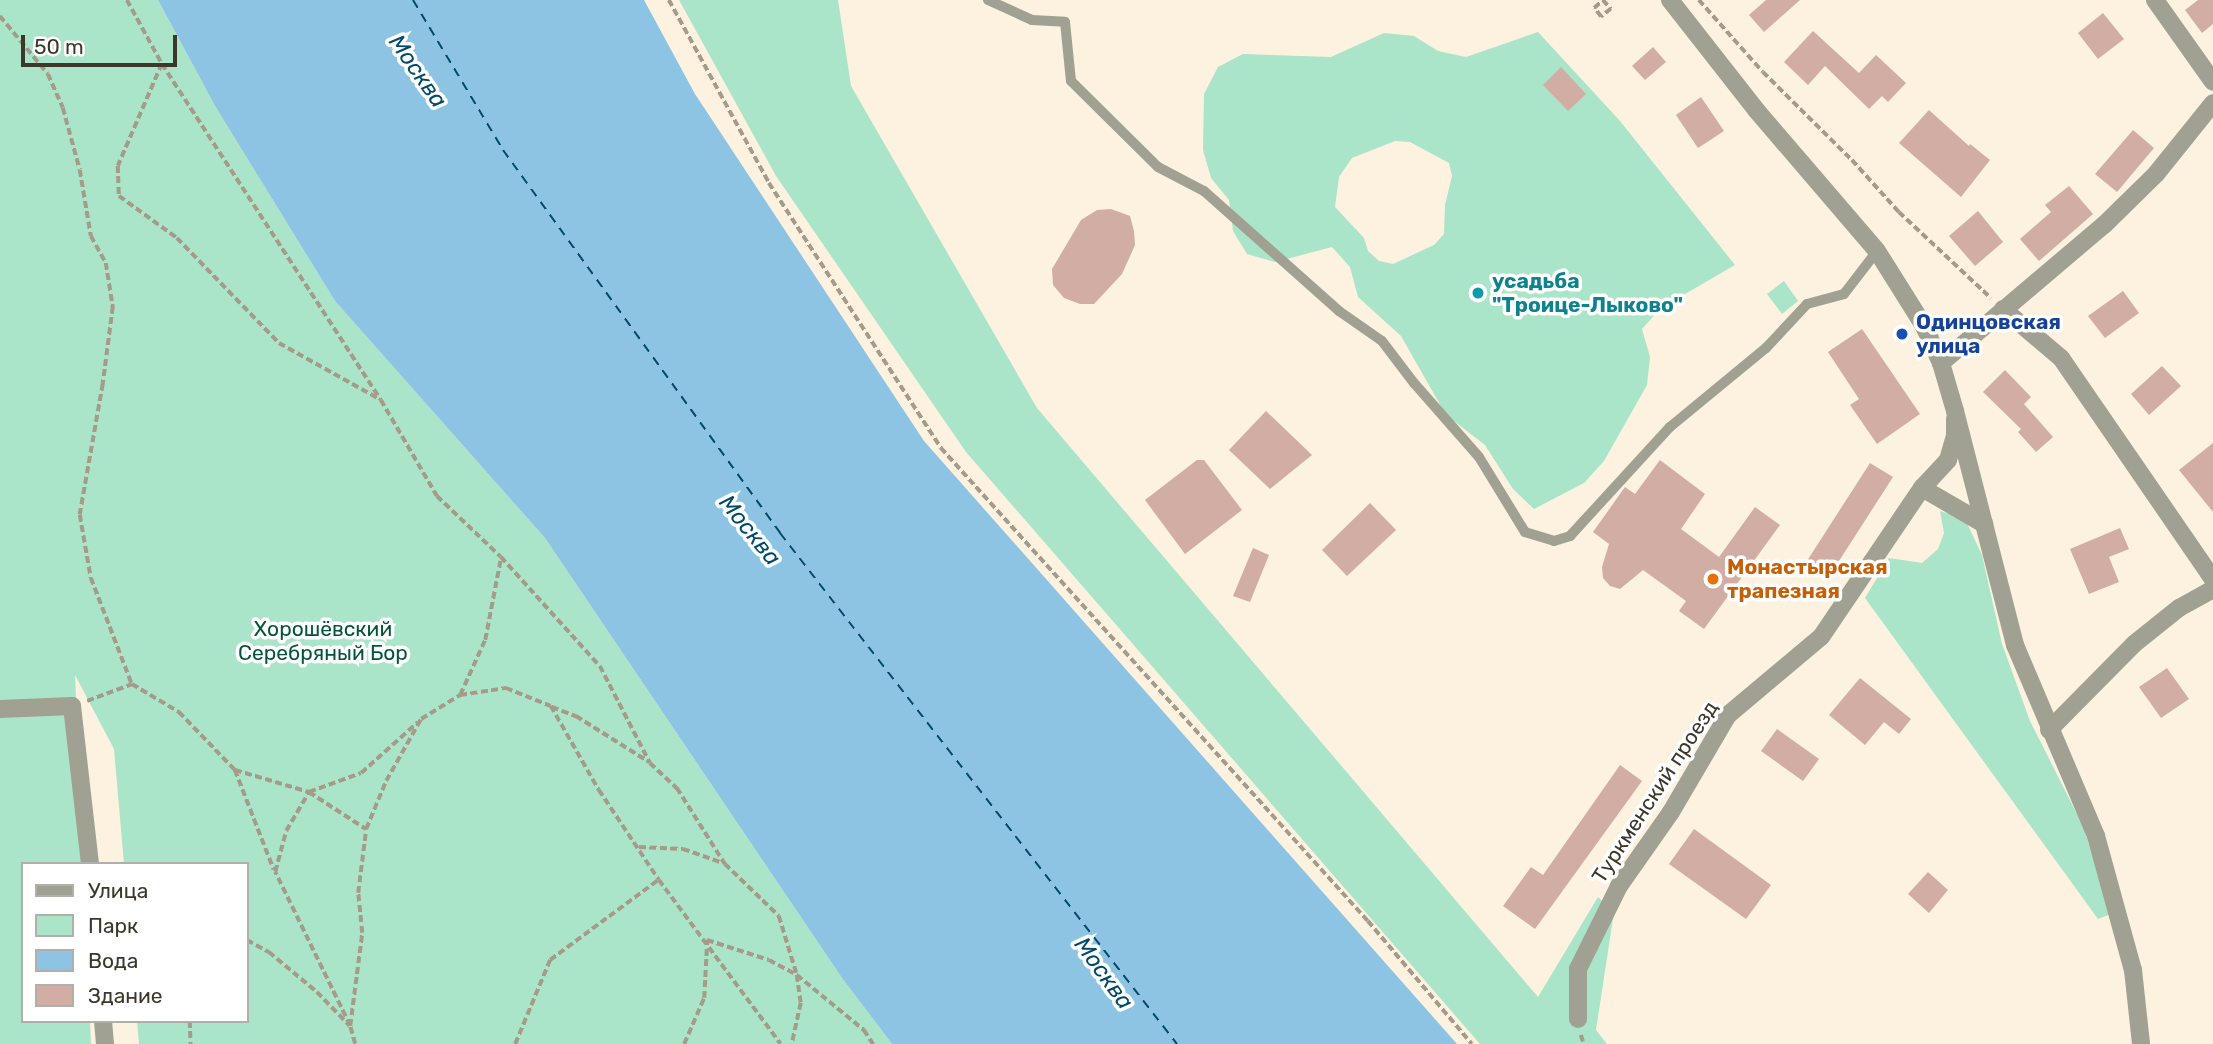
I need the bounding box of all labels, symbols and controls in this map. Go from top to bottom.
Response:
scale bar [24,21,180,65]
water label: Москва [383,29,453,113]
text: 50 m [34,34,84,59]
place label: усадьба "Троице-Лыково" [1492,268,1683,318]
marker: усадьба "Троице-Лыково" [1470,285,1486,301]
place label: Одинцовская улица [1916,309,2061,359]
marker: Одинцовская улица [1894,326,1910,342]
water label: Москва [713,489,787,571]
place label: Монастырская трапезная [1727,554,1888,604]
marker: Монастырская трапезная [1705,571,1721,587]
park label: Хорошёвский Серебряный Бор [238,616,408,666]
street label: Туркменский проезд [1587,696,1723,888]
legend [21,862,248,1023]
text: Улица [88,878,148,903]
text: Парк [88,913,138,938]
water label: Москва [1069,931,1139,1015]
text: Вода [88,948,138,973]
text: Здание [88,983,163,1008]

